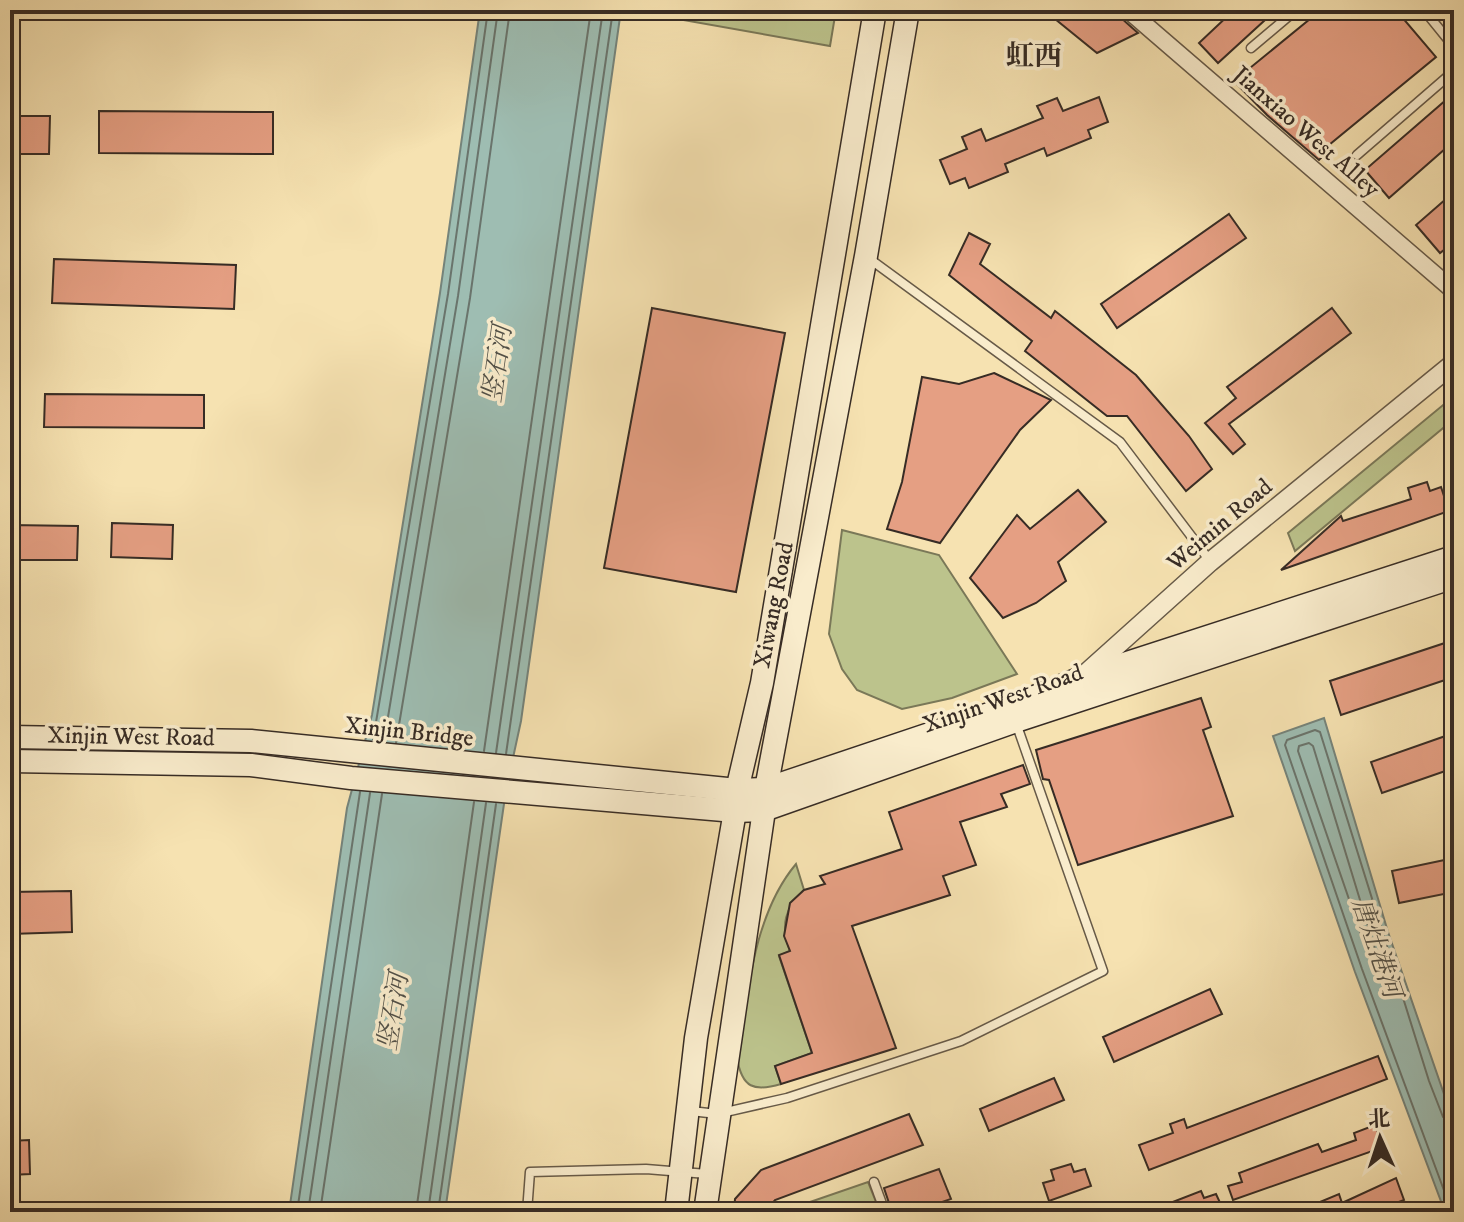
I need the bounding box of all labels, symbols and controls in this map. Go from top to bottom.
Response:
district label: 虹西 [1006,39,1062,74]
street label: Jianxiao West Alley [1225,59,1386,205]
water label: 竖石河 [476,319,520,405]
street label: Weimin Road [1160,472,1279,578]
street label: Xiwang Road [747,539,801,671]
street label: Xinjin West Road [919,658,1087,740]
street label: Xinjin Bridge [343,710,475,754]
street label: Xinjin West Road [47,721,215,753]
water label: 唐灶港河 [1343,893,1410,1006]
water label: 竖石河 [372,967,417,1053]
north arrow [1340,1098,1420,1178]
text: 北 [1367,1105,1391,1134]

